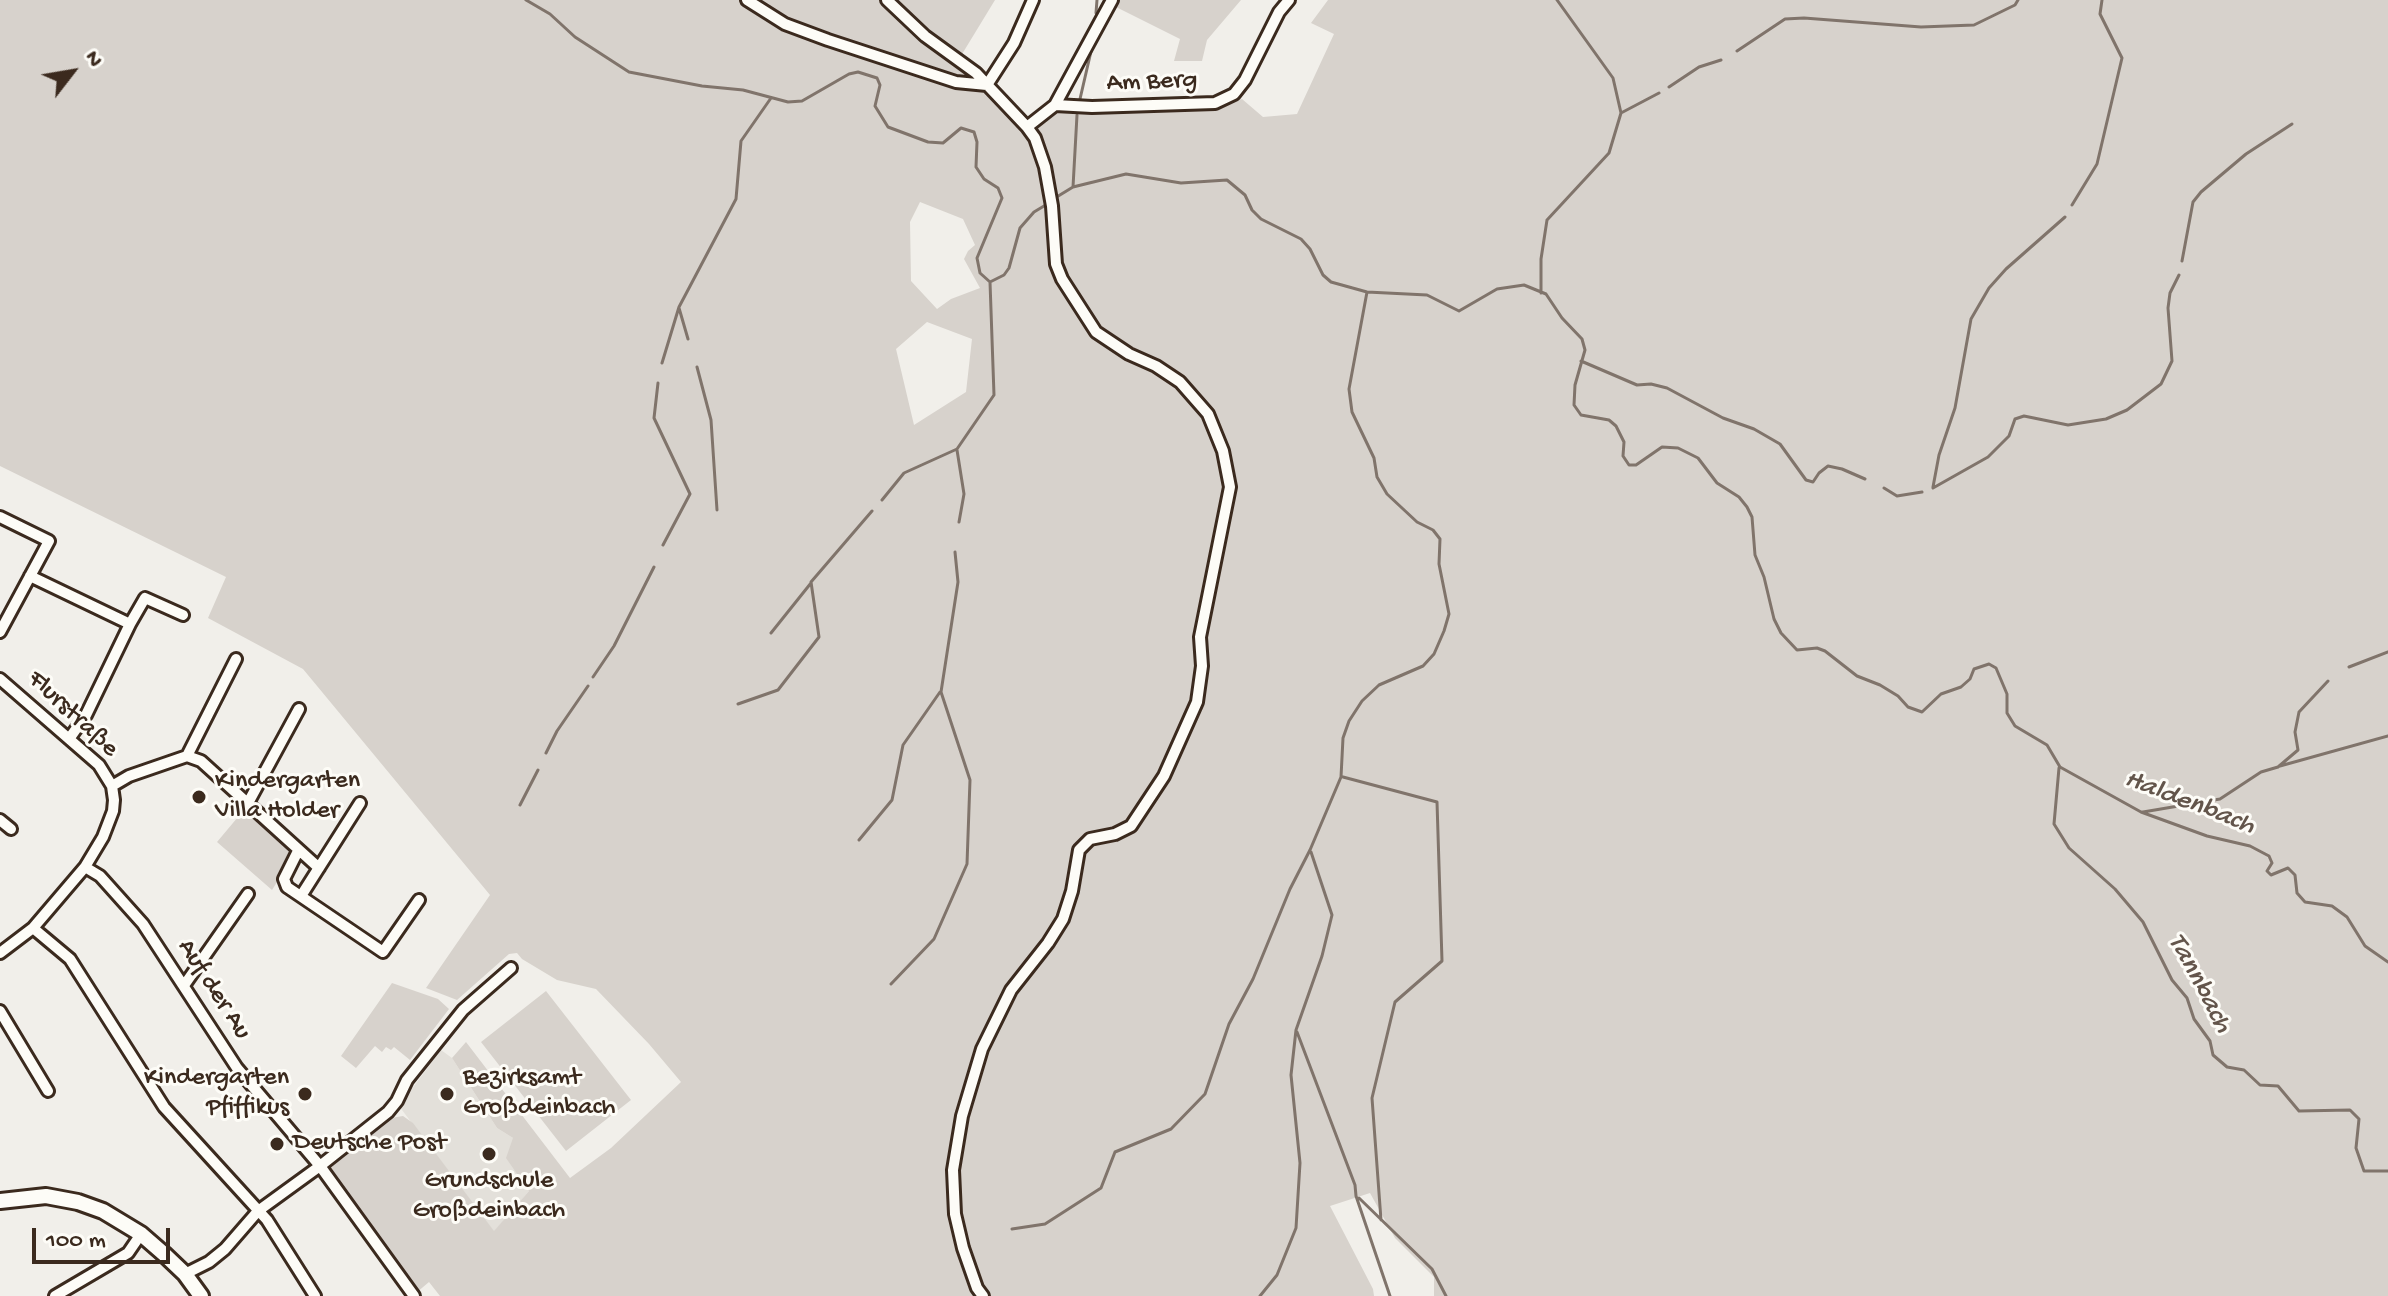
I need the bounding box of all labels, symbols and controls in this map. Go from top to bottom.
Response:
north arrow [32,32,112,112]
text: N [78,47,107,72]
street label: Am Berg [1106,66,1198,100]
street label: Flurstraße [20,665,124,765]
water label: Haldenbach [2119,764,2259,844]
place label: Kindergarten Villa Holder [215,766,360,828]
marker: Kindergarten Villa Holder [190,788,208,806]
water label: Tannbach [2158,929,2238,1039]
street label: Auf der Au [169,934,257,1046]
place label: Kindergarten Pfiffikus [144,1063,289,1124]
place label: Bezirksamt Großdeinbach [463,1063,616,1124]
marker: Kindergarten Pfiffikus [296,1085,314,1103]
marker: Bezirksamt Großdeinbach [438,1085,456,1103]
place label: Deutsche Post [293,1128,446,1160]
marker: Deutsche Post [268,1135,286,1153]
marker: Grundschule Großdeinbach [480,1145,498,1163]
place label: Grundschule Großdeinbach [413,1166,565,1228]
scale bar [36,1212,174,1262]
text: 100 m [46,1227,106,1256]

